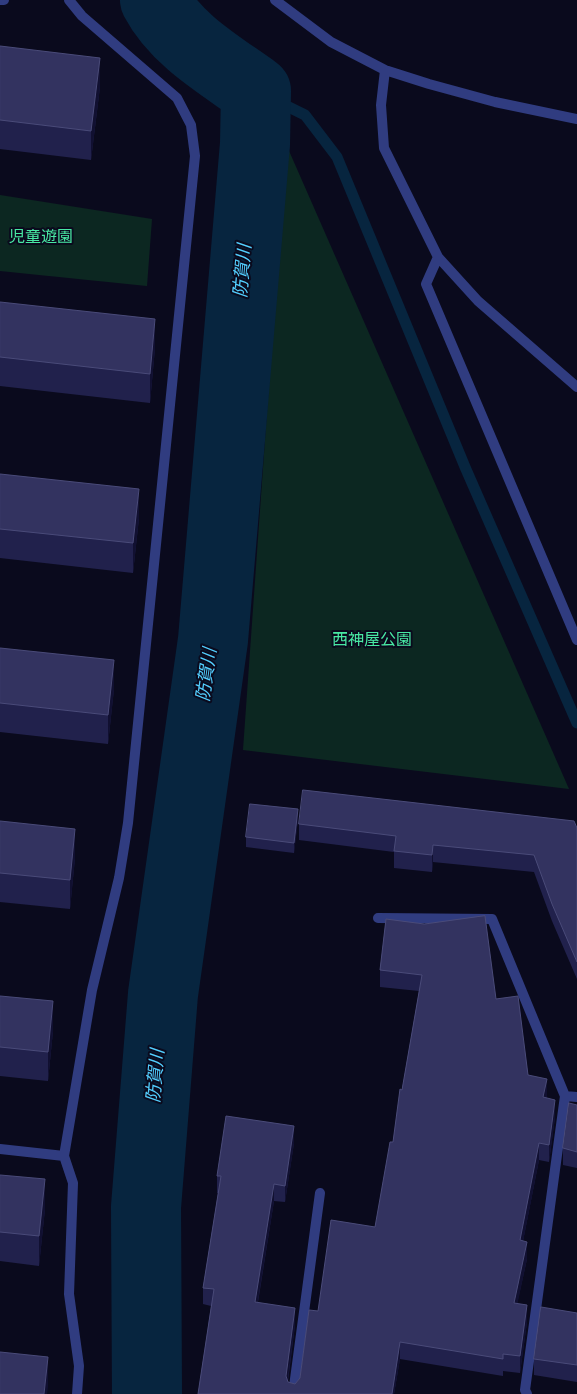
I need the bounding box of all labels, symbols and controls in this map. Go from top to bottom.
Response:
park label: 児童遊園 [9,228,73,248]
water label: 防賀川 [231,243,257,299]
park label: 西神屋公園 [332,631,412,651]
water label: 防賀川 [194,647,222,703]
water label: 防賀川 [144,1048,170,1104]

